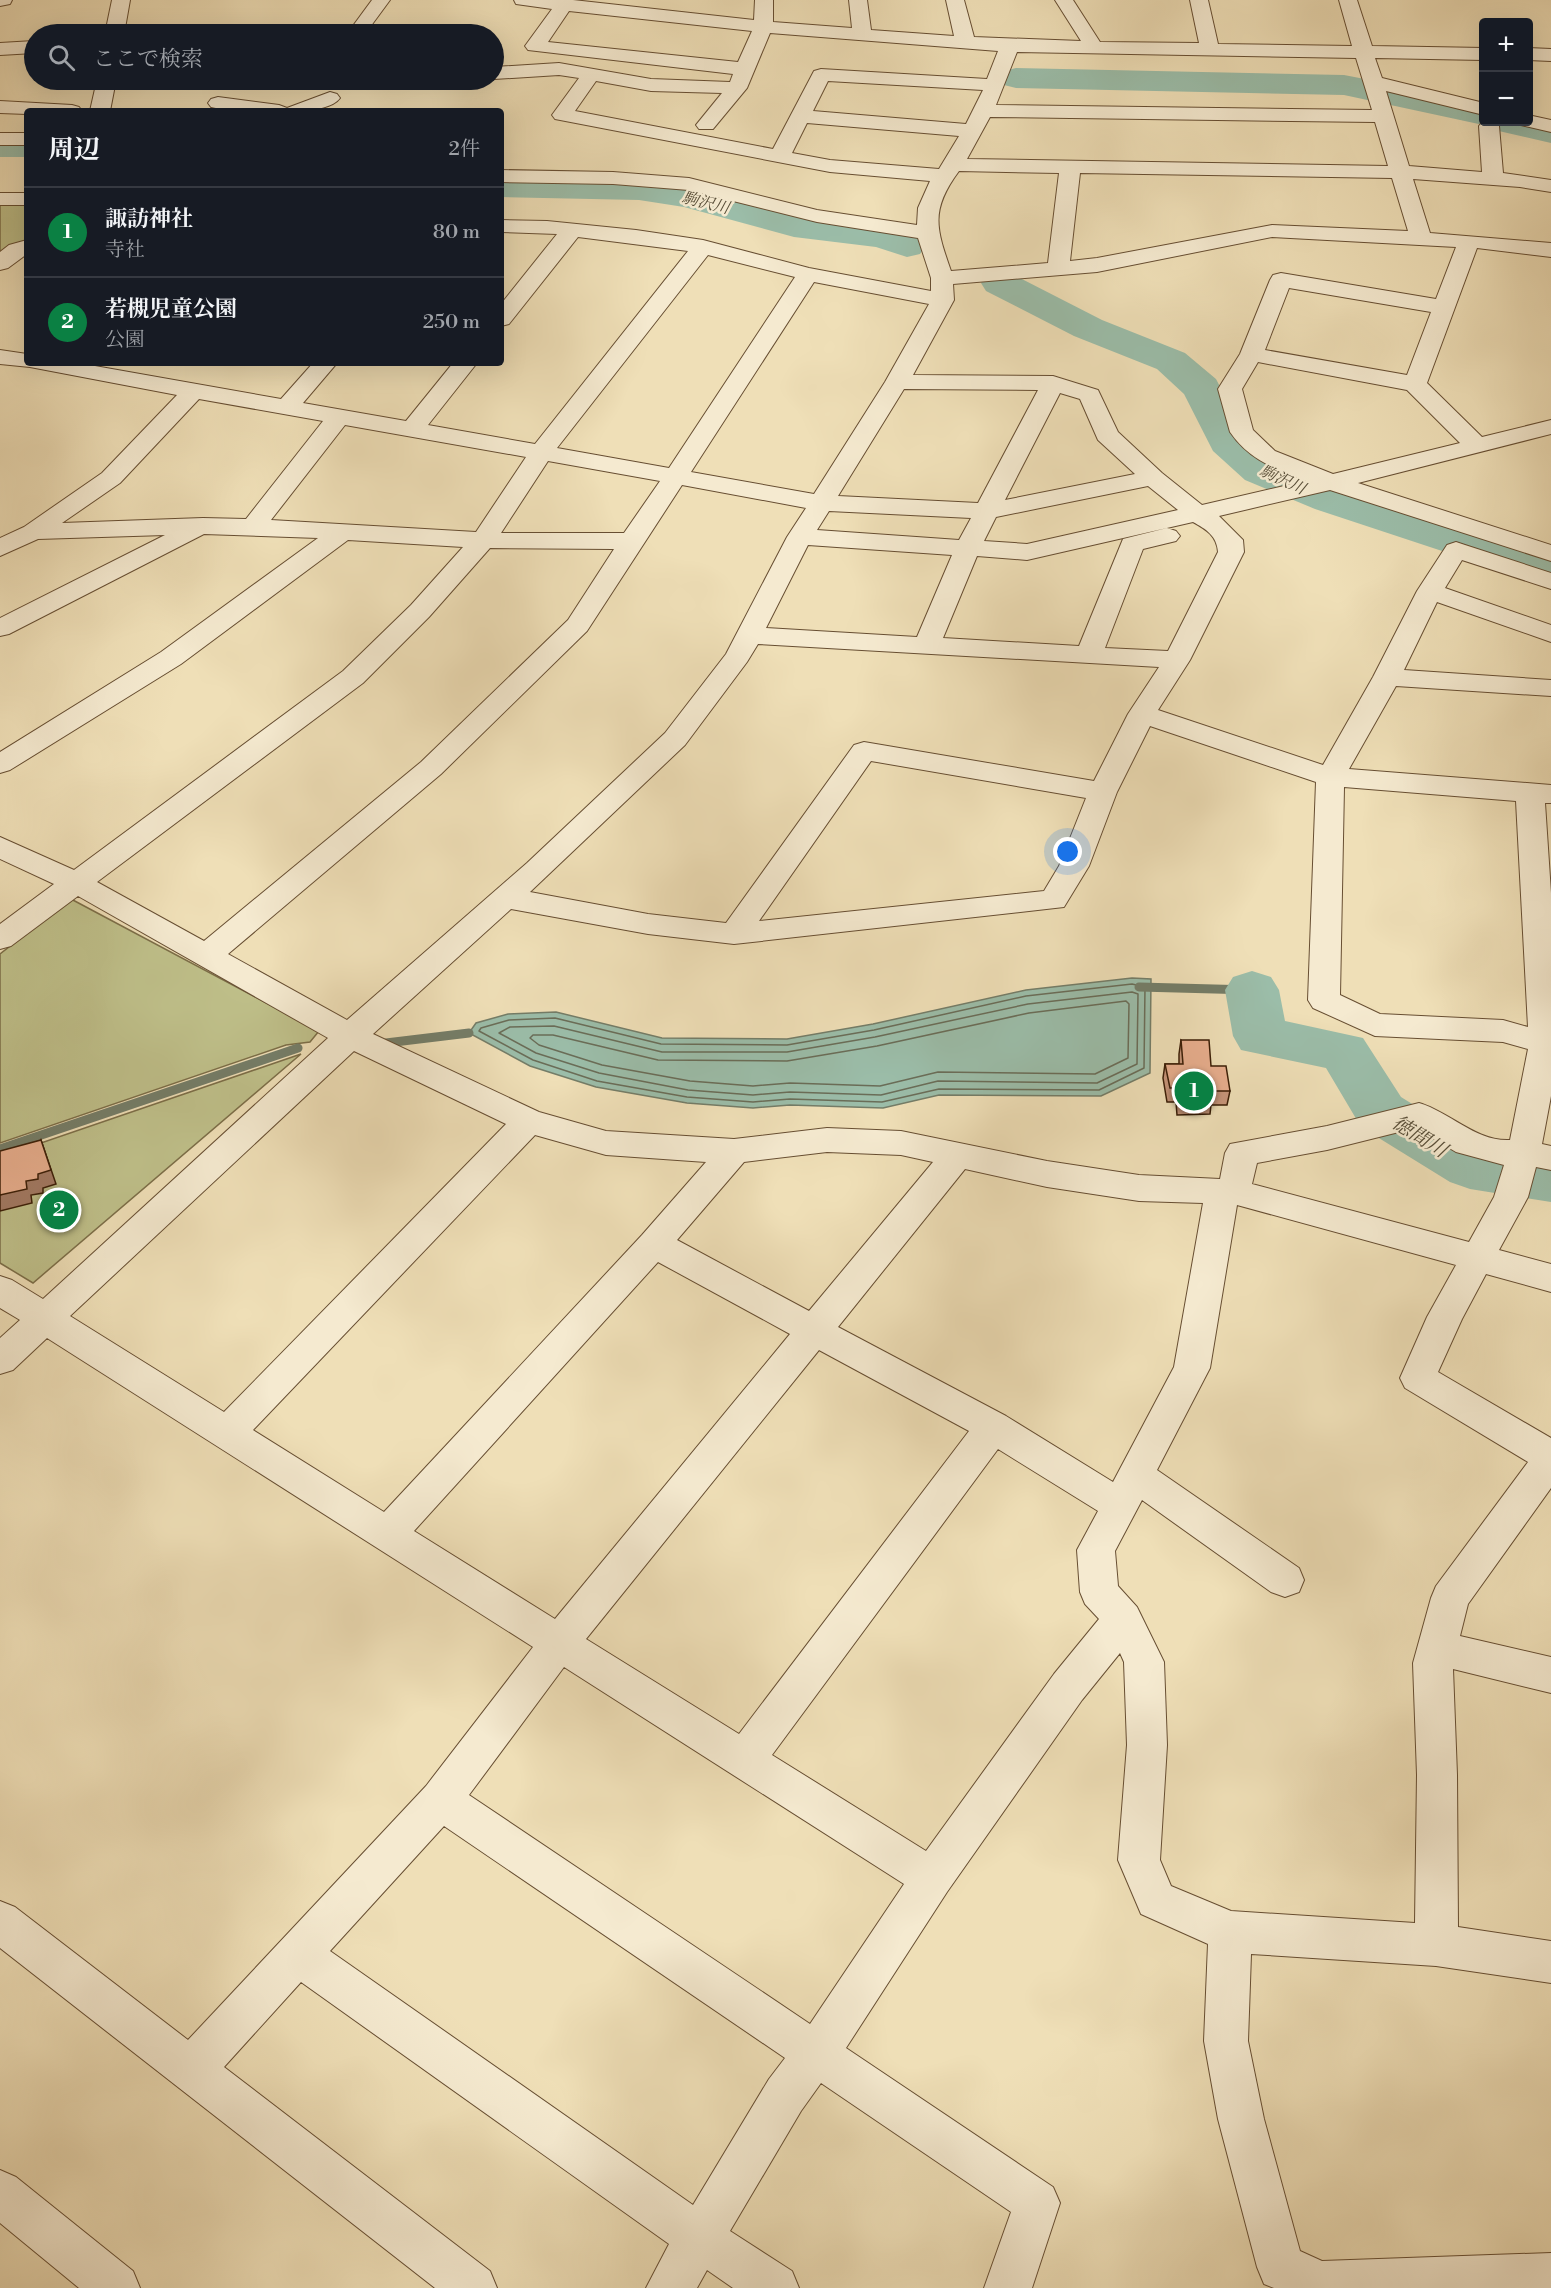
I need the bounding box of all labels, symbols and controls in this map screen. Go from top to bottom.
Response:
map controls [1479,18,1533,126]
button: + [1479,18,1533,72]
search box [24,24,504,90]
icon: search [45,41,78,74]
text: ここで検索 [93,46,203,73]
button: − [1479,72,1533,126]
text: 周辺 [48,134,100,166]
text: 2件 [449,137,480,162]
water label: 駒沢川 [680,187,733,219]
text: 諏訪神社 [105,206,193,233]
text: 1 [63,220,72,245]
text: 80 m [433,220,480,245]
text: 寺社 [105,238,145,263]
text: 若槻児童公園 [105,296,237,323]
text: 2 [61,310,74,335]
text: 250 m [423,310,480,335]
text: 公園 [105,328,145,353]
water label: 駒沢川 [1257,461,1310,500]
your location [1053,837,1082,866]
pin: 1 [1174,1068,1214,1114]
water label: 徳間川 [1387,1111,1453,1165]
pin: 2 [40,1188,78,1232]

